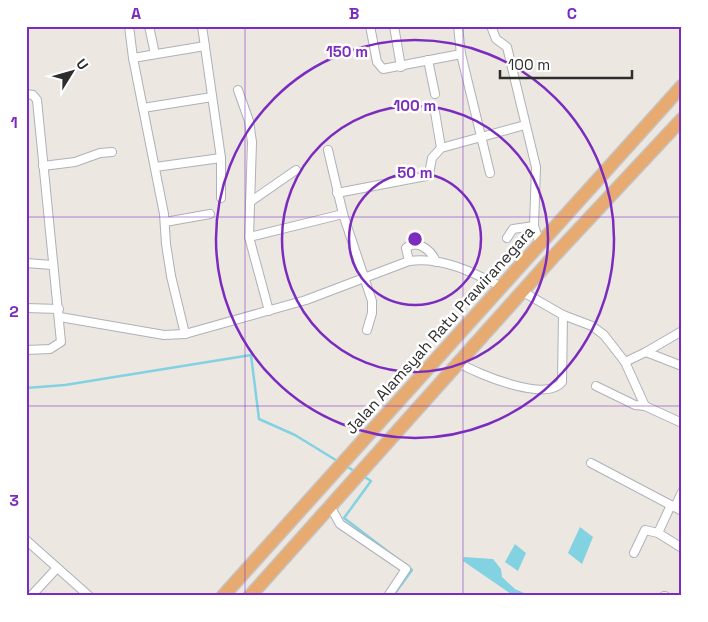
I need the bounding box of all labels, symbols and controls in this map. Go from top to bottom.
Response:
text: A [131,3,141,24]
text: B [349,3,359,24]
text: C [567,3,577,24]
text: 150 m [326,42,368,61]
north arrow [48,48,98,98]
scale bar [500,48,633,80]
text: U [72,55,92,73]
text: 100 m [508,55,550,74]
text: 100 m [394,96,436,115]
text: 1 [10,112,18,133]
text: 50 m [397,163,433,182]
street label: Jalan Alamsyah Ratu Prawiranegara [341,221,539,439]
centre of rings [406,230,424,248]
text: 2 [9,301,19,322]
text: 3 [9,490,19,511]

